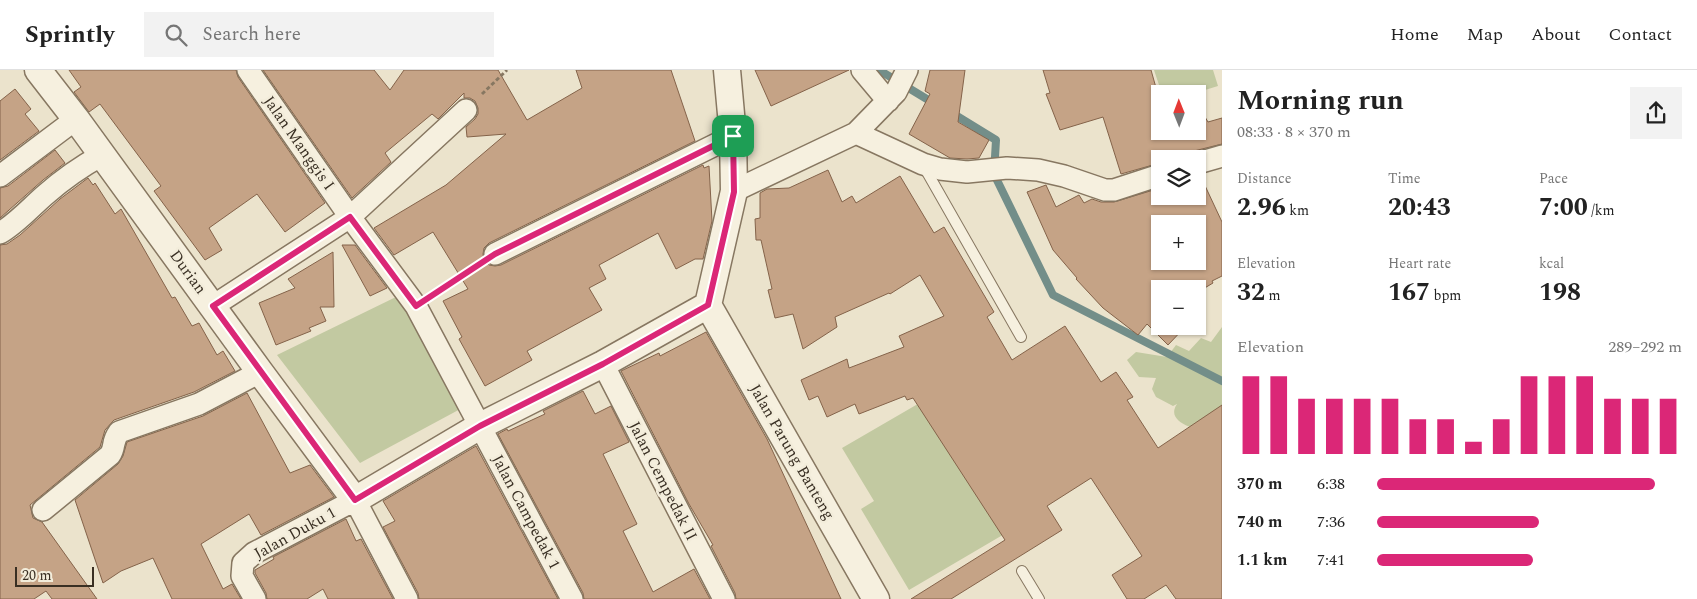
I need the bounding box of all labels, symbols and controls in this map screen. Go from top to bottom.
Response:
search box [144,12,494,57]
text: Sprintly [25,17,114,53]
text: Search here [202,20,301,49]
icon: search [162,21,190,49]
text: Home [1390,21,1439,48]
text: Map [1467,21,1503,48]
text: About [1531,21,1581,48]
text: Contact [1609,21,1672,48]
text: Morning run [1237,79,1404,122]
north arrow [1151,85,1206,140]
map controls [1151,85,1206,335]
button: share [1630,87,1682,139]
street label: Jalan Manggis I [257,91,341,195]
pin [712,115,754,157]
text: 08:33 · 8 × 370 m [1237,120,1351,144]
icon: arrive [719,122,747,150]
button: layers [1151,150,1206,205]
text: Distance [1237,168,1292,189]
text: Time [1388,168,1421,189]
text: Pace [1539,168,1568,189]
text: 2.96 [1237,189,1286,227]
text: 20:43 [1388,189,1451,227]
text: 7:00 [1539,189,1588,227]
text: km [1286,200,1309,221]
text: /km [1588,200,1615,221]
button: + [1151,215,1206,270]
street label: Durian [164,245,212,299]
text: Elevation [1237,253,1296,274]
text: Heart rate [1388,253,1451,274]
text: kcal [1539,253,1564,274]
text: 32 [1237,274,1265,312]
text: 167 [1388,274,1430,312]
text: 198 [1539,274,1581,312]
button: − [1151,280,1206,335]
text: m [1265,285,1281,306]
text: bpm [1430,285,1461,306]
text: Elevation [1237,335,1304,359]
text: 289–292 m [1608,335,1682,359]
street label: Jalan Parung Banteng [743,380,841,524]
street label: Jalan Cempedak II [622,417,704,545]
street label: Jalan Campedak 1 [486,450,566,574]
text: 370 m [1237,472,1282,496]
text: 6:38 [1317,472,1345,496]
street label: Jalan Duku 1 [250,501,340,565]
text: 740 m [1237,510,1282,534]
text: 7:36 [1317,510,1345,534]
text: 1.1 km [1237,548,1287,572]
text: 7:41 [1317,548,1345,572]
scale bar [15,564,94,587]
text: 20 m [22,565,52,586]

